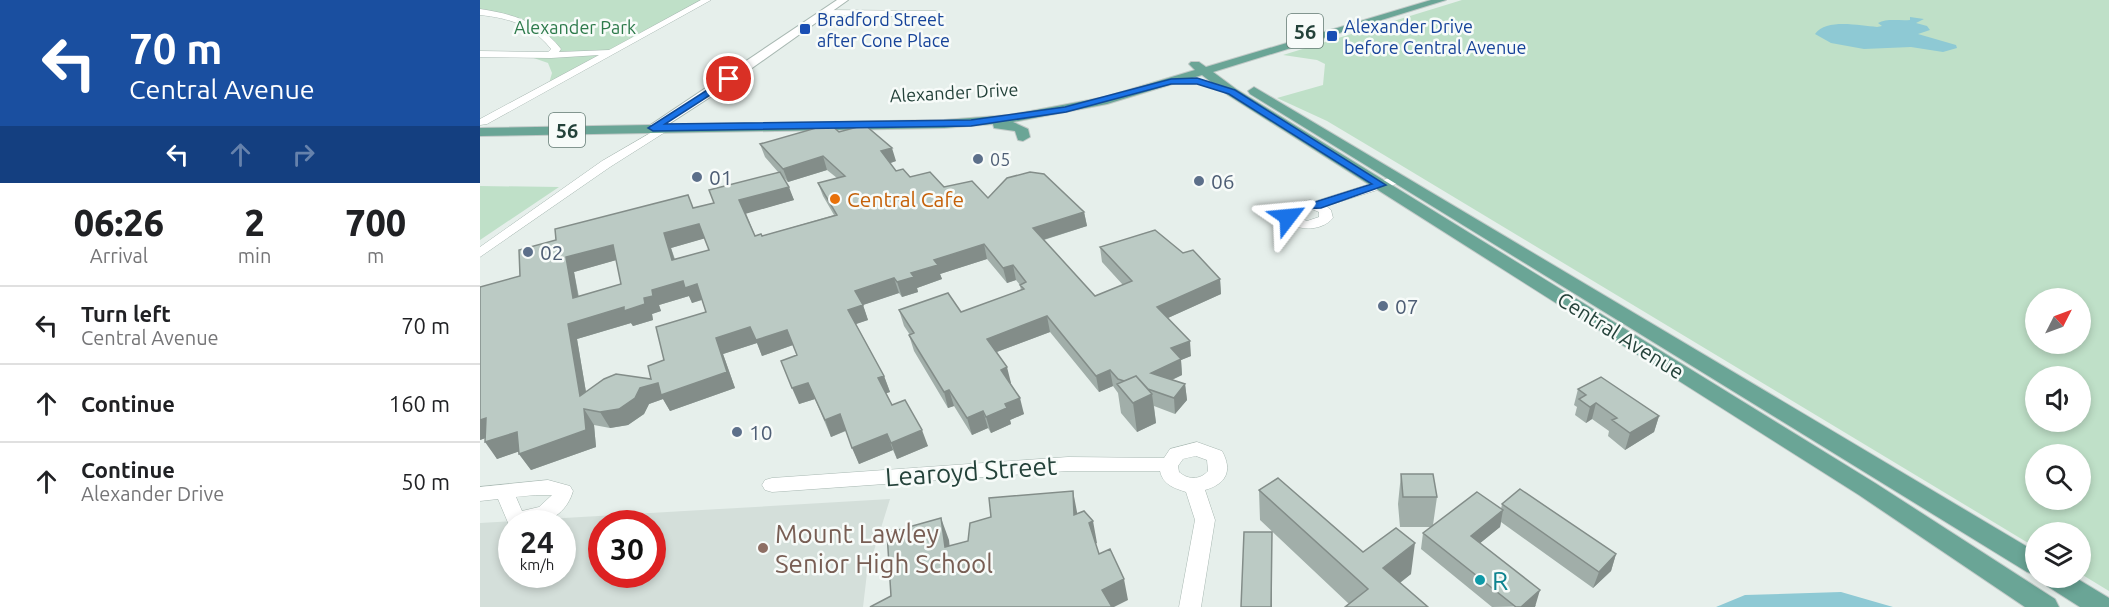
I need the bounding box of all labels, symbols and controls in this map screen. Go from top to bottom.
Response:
place label: Bradford Street after Cone Place [817,9,950,50]
road number: 56 [1287,14,1323,48]
place label: Alexander Drive before Central Avenue [1344,16,1527,57]
park label: Alexander Park [514,17,636,37]
marker: Bradford Street after Cone Place [798,22,812,36]
icon: left [30,24,108,102]
text: 70 m [129,25,223,72]
marker: Alexander Drive before Central Avenue [1325,29,1339,43]
pin [703,53,754,104]
icon: arrive [712,62,745,95]
text: Central Avenue [129,74,315,104]
street label: Alexander Drive [889,79,1019,105]
road number: 56 [549,113,585,147]
icon: left [161,138,194,171]
icon: ahead [224,138,257,171]
icon: right [287,138,320,171]
place label: 05 [990,149,1010,169]
marker: 05 [971,152,985,166]
place label: 01 [709,165,733,189]
place label: 06 [1211,169,1235,193]
marker: 01 [690,170,704,184]
marker: 06 [1192,174,1206,188]
position arrow [1256,185,1320,249]
place label: Central Cafe [847,187,964,211]
marker: Central Cafe [828,192,842,206]
text: 06:26 [74,202,164,243]
text: 2 [244,202,265,243]
text: 700 [345,202,406,243]
place label: 02 [540,240,564,264]
text: Arrival [90,244,148,267]
text: min [238,244,271,267]
text: m [367,244,384,267]
marker: 02 [521,245,535,259]
street label: Central Avenue [1553,287,1689,383]
north arrow [2025,288,2091,354]
map controls [2025,288,2091,588]
place label: 07 [1395,294,1419,318]
marker: 07 [1376,299,1390,313]
text: Turn left [81,301,171,326]
icon: left [30,309,63,342]
text: 70 m [401,313,450,338]
text: Central Avenue [81,326,219,349]
button: sound [2025,366,2091,432]
icon: ahead [30,387,63,420]
text: Continue [81,391,175,416]
text: 160 m [389,391,450,416]
place label: 10 [749,420,773,444]
marker: 10 [730,425,744,439]
button: search [2025,444,2091,510]
street label: Learoyd Street [884,451,1058,491]
text: Continue [81,457,175,482]
icon: ahead [30,465,63,498]
text: 50 m [401,469,450,494]
text: Alexander Drive [81,482,224,505]
speed limit sign: 30 [588,510,666,588]
place label: Mount Lawley Senior High School [775,519,993,578]
button: layers [2025,522,2091,588]
text: 24 [520,525,554,559]
marker: Mount Lawley Senior High School [756,541,770,555]
text: km/h [520,556,554,573]
place label: R [1492,566,1508,595]
marker: R [1473,573,1487,587]

